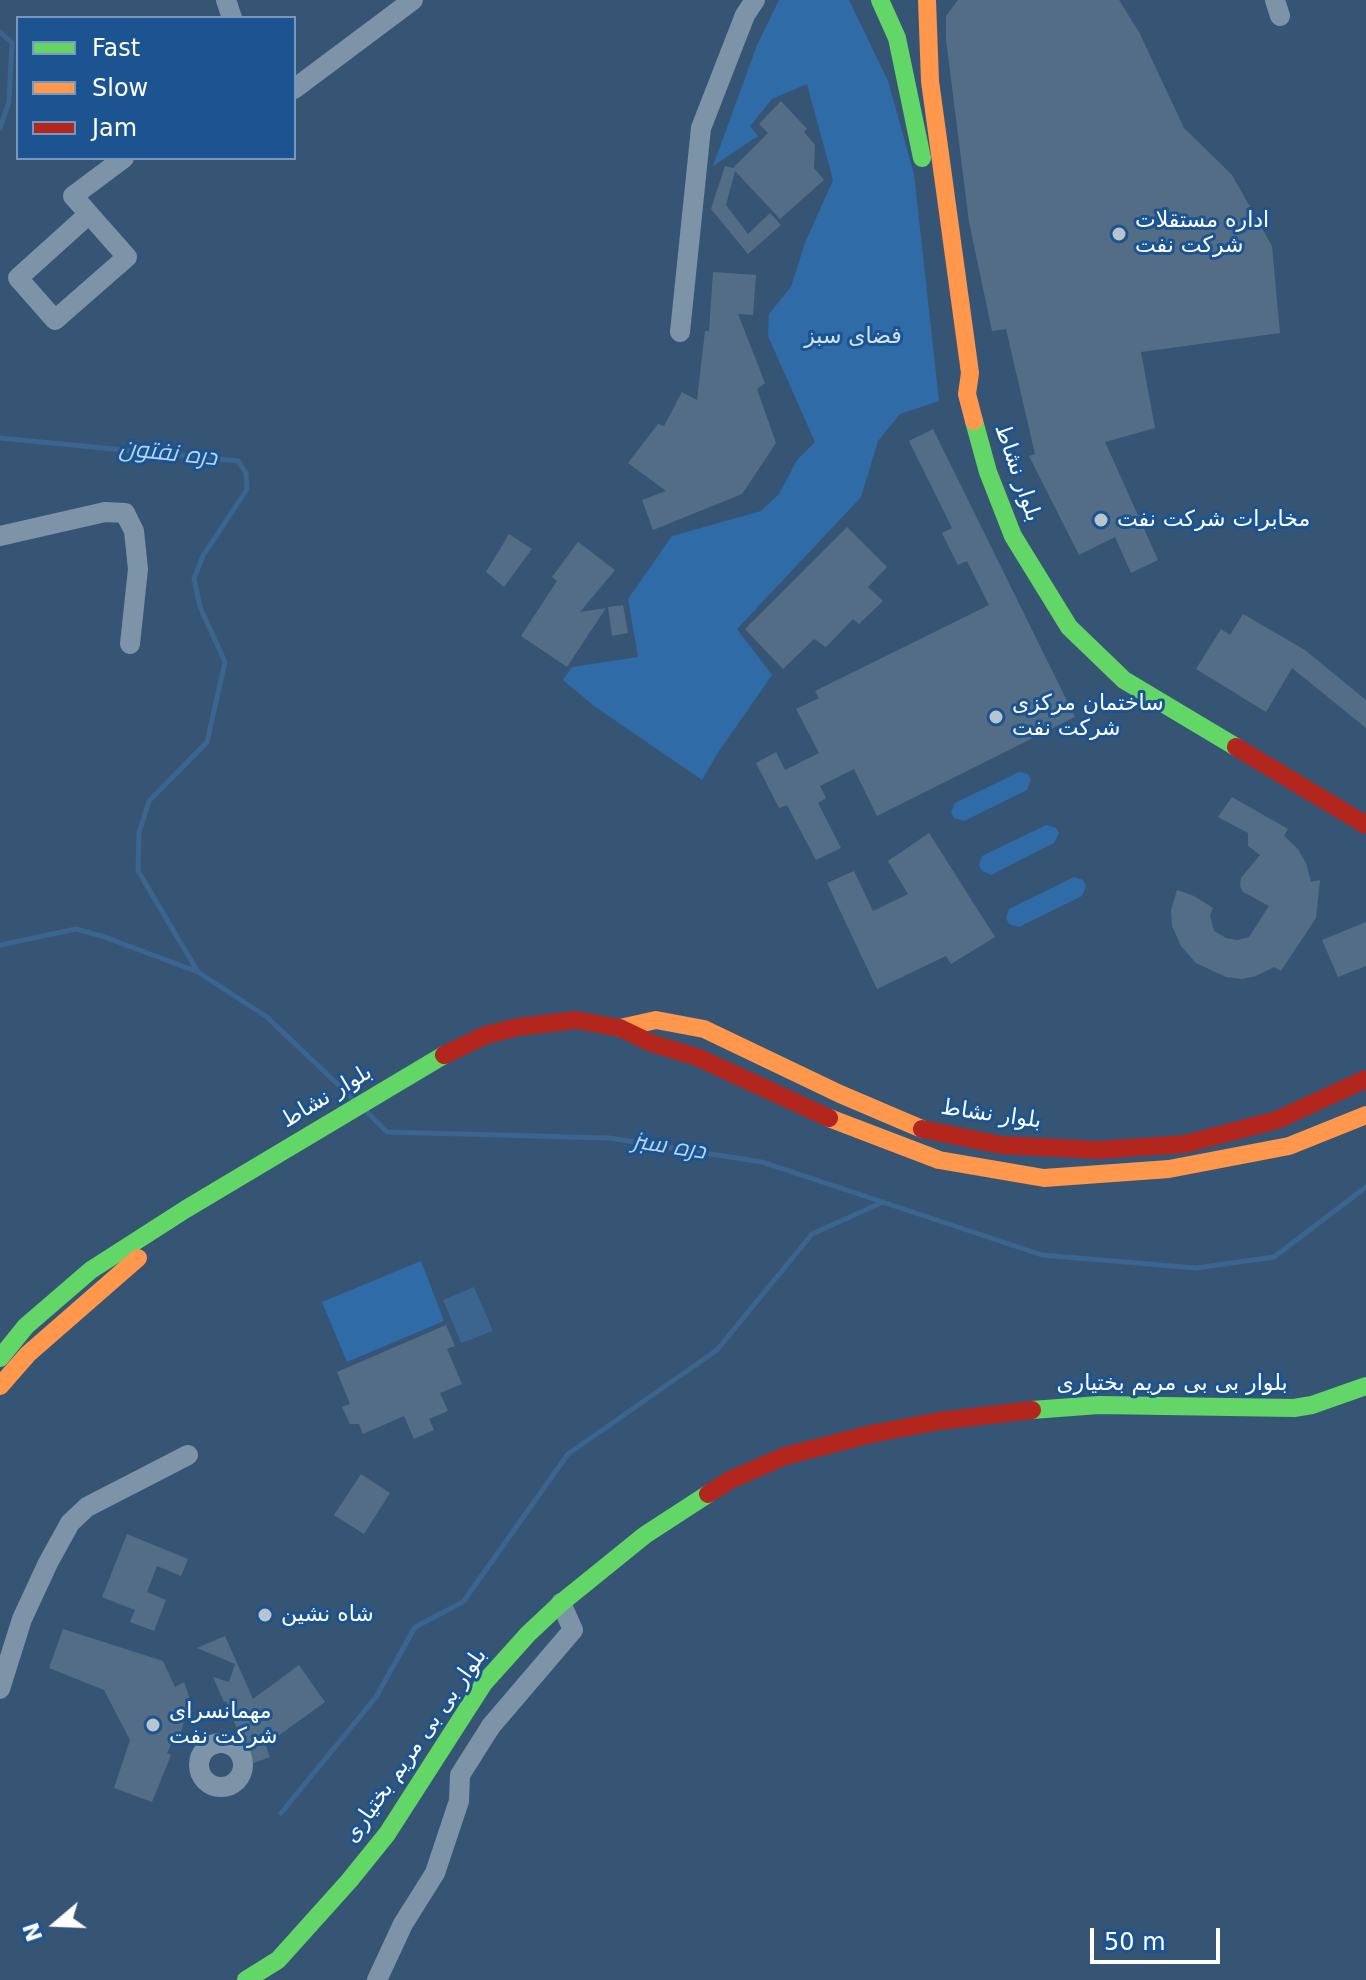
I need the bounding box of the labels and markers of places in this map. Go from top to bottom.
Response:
place label: اداره مستقلات شرکت نفت [1135,208,1269,260]
marker: اداره مستقلات شرکت نفت [1110,225,1128,243]
place label: مخابرات شرکت نفت [1117,507,1310,533]
marker: مخابرات شرکت نفت [1092,511,1110,529]
place label: ساختمان مرکزی شرکت نفت [1012,691,1164,742]
marker: ساختمان مرکزی شرکت نفت [987,708,1005,726]
place label: شاه نشین [281,1602,374,1628]
marker: شاه نشین [256,1606,274,1624]
place label: مهمانسرای شرکت نفت [169,1699,277,1750]
marker: مهمانسرای شرکت نفت [144,1716,162,1734]

